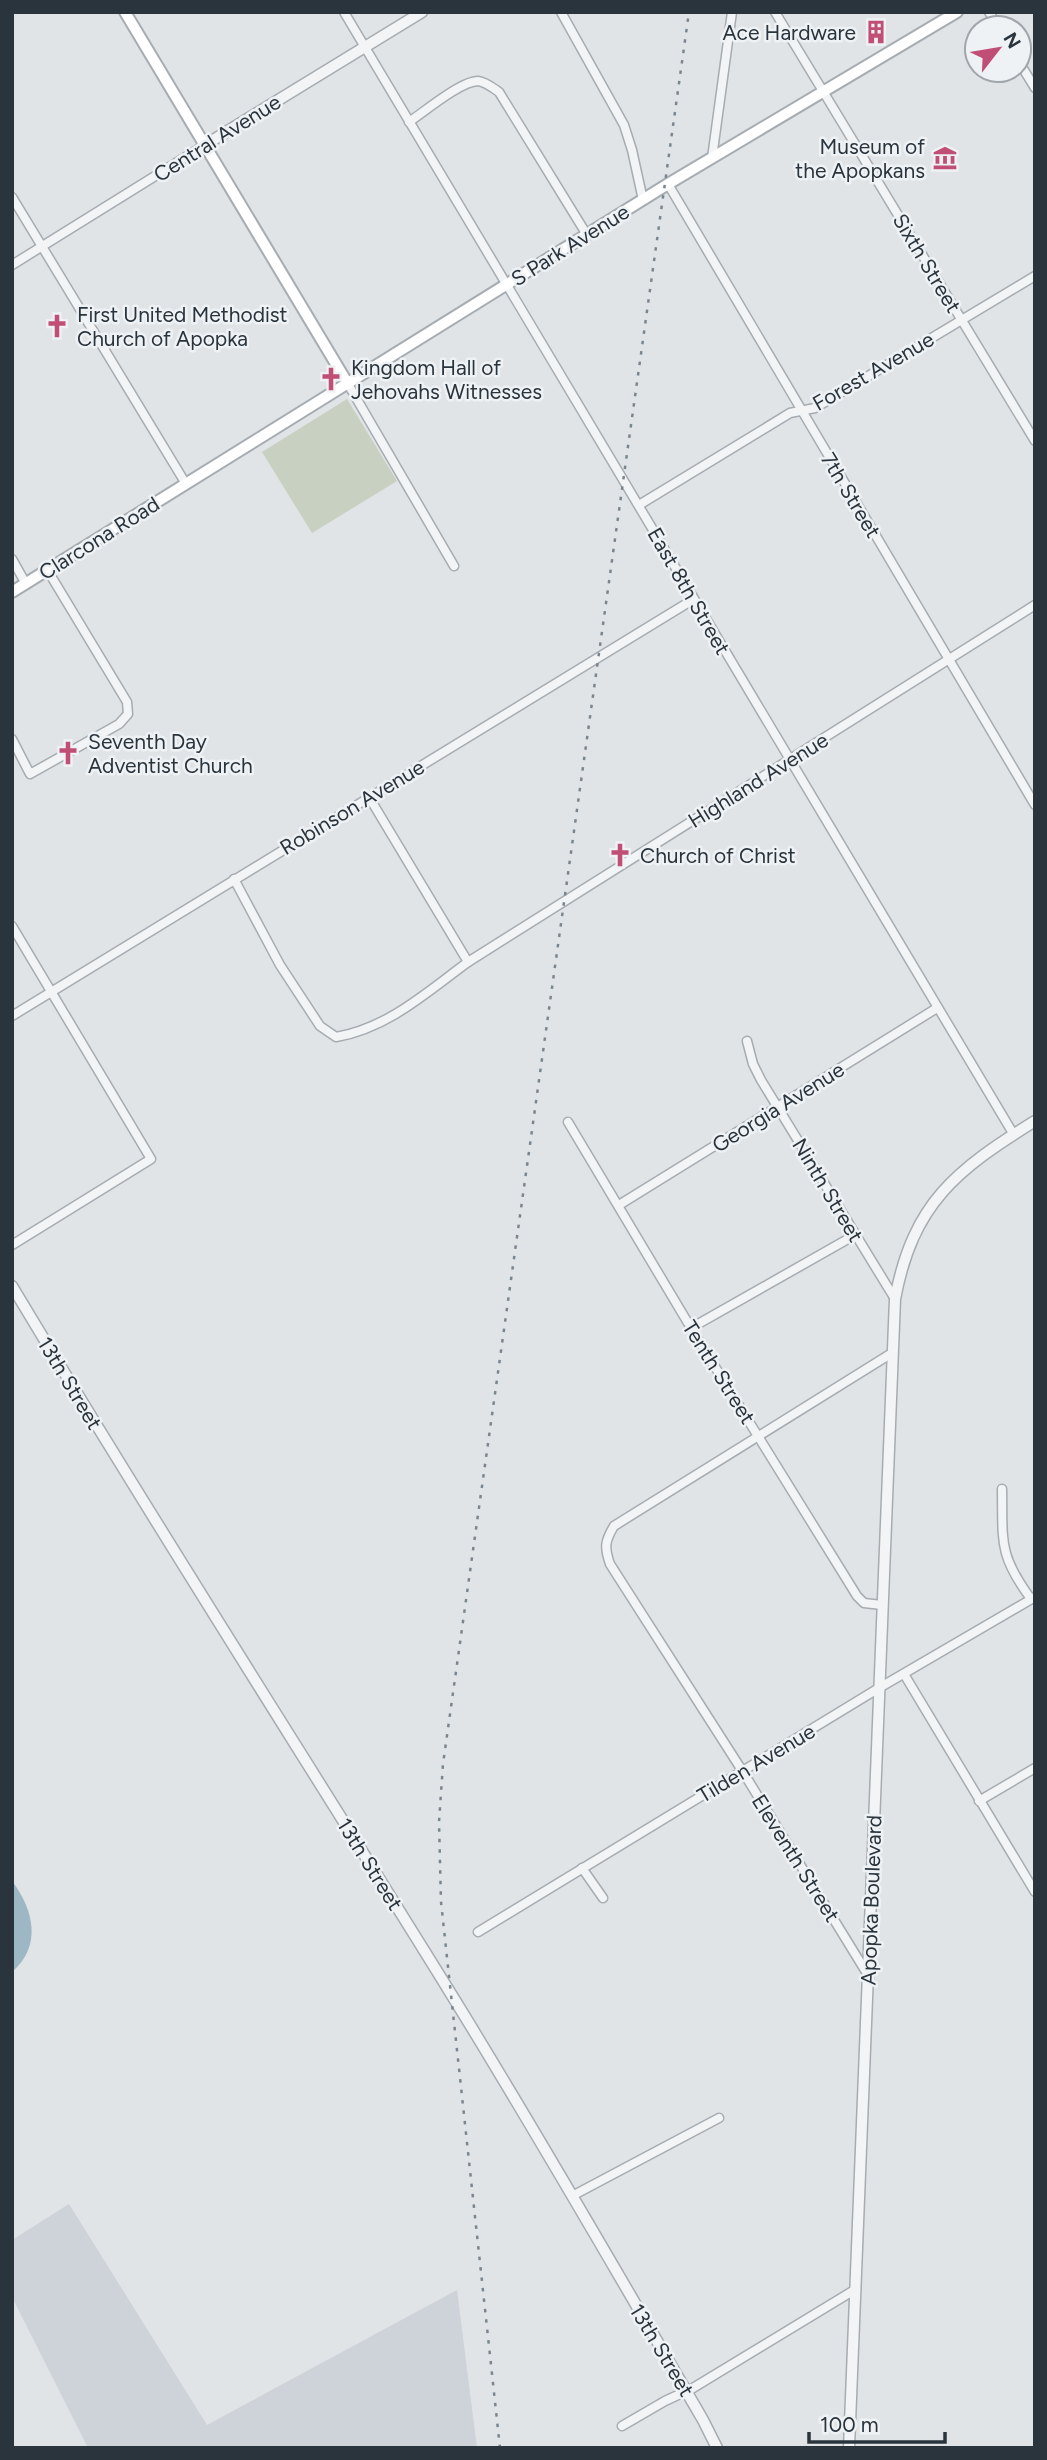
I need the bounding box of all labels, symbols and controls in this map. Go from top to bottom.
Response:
north arrow [963,14,1033,84]
building icon: Ace Hardware [862,18,890,46]
place label: Ace Hardware [723,20,856,45]
text: N [999,28,1026,53]
street label: Central Avenue [149,89,285,187]
place label: Museum of the Apopkans [795,134,925,183]
museum icon: Museum of the Apopkans [931,144,959,172]
street label: S Park Avenue [506,199,634,291]
street label: Sixth Street [888,209,966,317]
place label: First United Methodist Church of Apopka [77,302,288,351]
church icon: First United Methodist Church of Apopka [43,312,71,340]
street label: Forest Avenue [808,326,938,416]
place label: Kingdom Hall of Jehovahs Witnesses [351,355,542,404]
church icon: Kingdom Hall of Jehovahs Witnesses [317,365,345,393]
street label: 7th Street [816,448,886,542]
street label: Clarcona Road [34,491,164,585]
street label: East 8th Street [643,523,736,659]
street label: Highland Avenue [683,727,833,833]
place label: Seventh Day Adventist Church [88,729,253,778]
church icon: Seventh Day Adventist Church [54,739,82,767]
street label: Robinson Avenue [275,754,429,860]
church icon: Church of Christ [606,841,634,869]
place label: Church of Christ [640,843,796,868]
street label: Georgia Avenue [707,1056,849,1158]
street label: Ninth Street [787,1134,869,1246]
street label: Tenth Street [677,1316,761,1428]
street label: 13th Street [33,1332,107,1434]
street label: Tilden Avenue [693,1718,819,1808]
street label: Eleventh Street [747,1790,845,1926]
street label: 13th Street [332,1813,408,1915]
street label: Apopka Boulevard [856,1814,886,1986]
street label: 13th Street [625,2299,699,2401]
scale bar [809,2400,946,2444]
text: 100 m [820,2412,879,2437]

